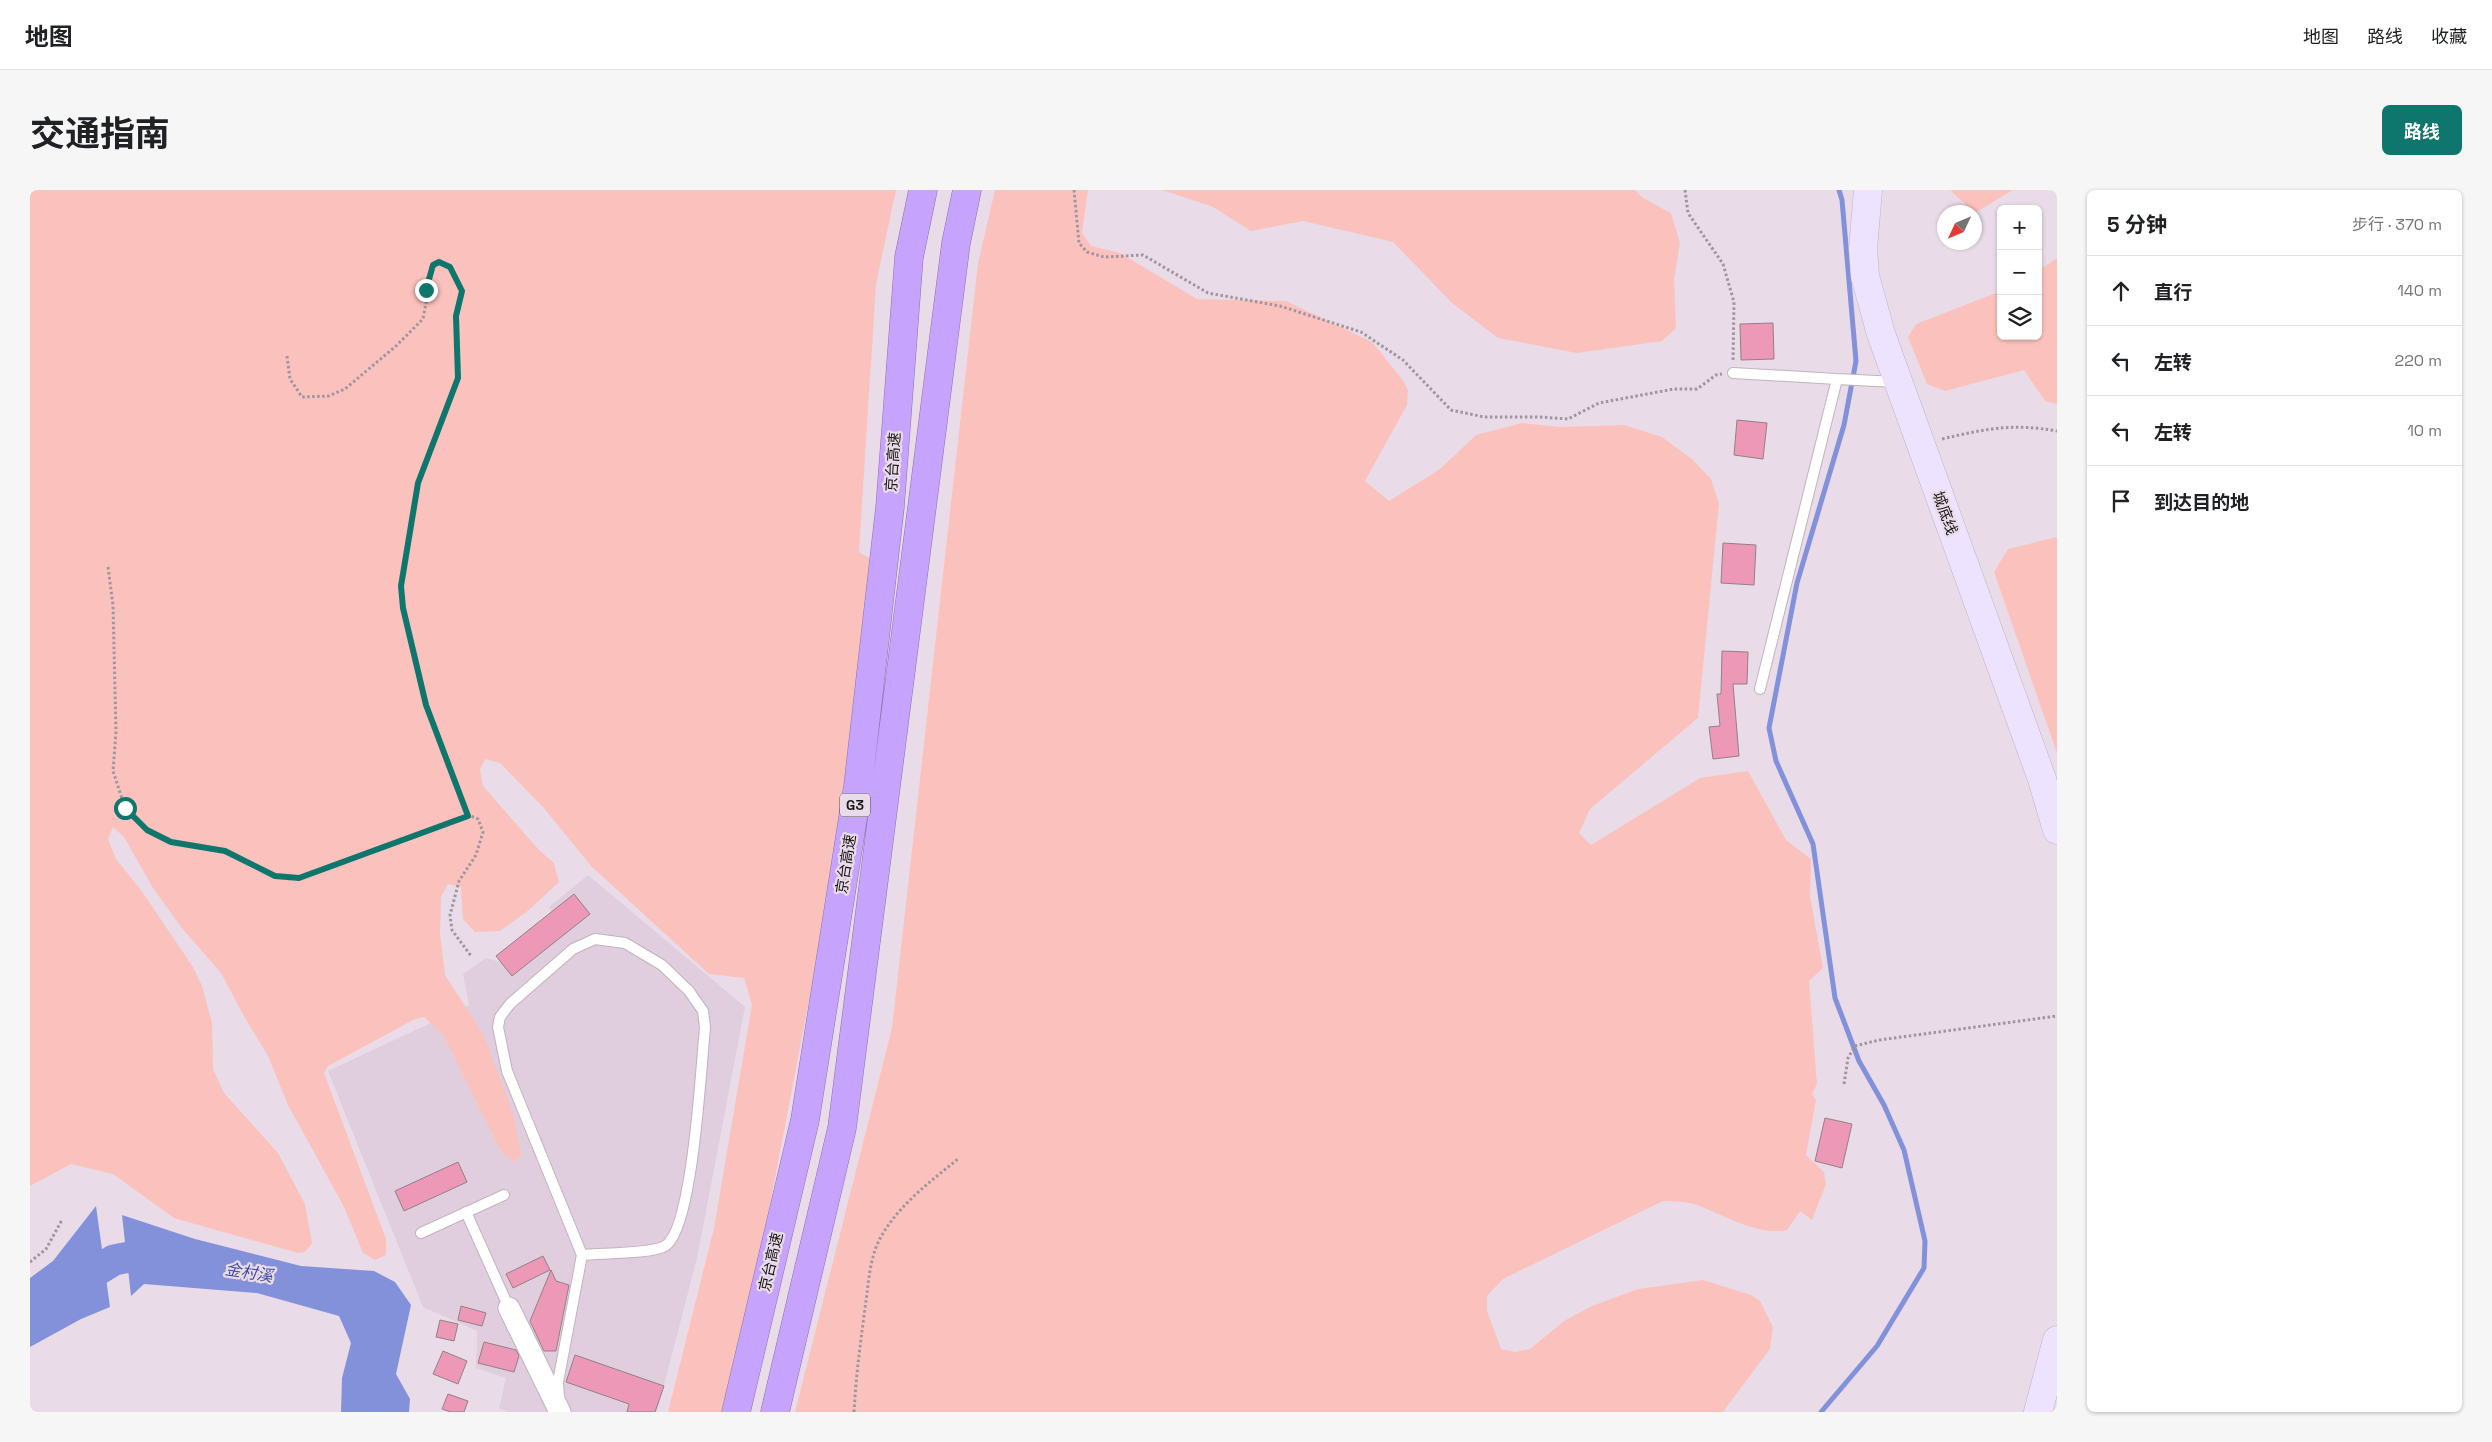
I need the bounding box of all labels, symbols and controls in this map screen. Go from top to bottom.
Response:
text: 地图 [25,21,73,52]
text: 地图 [2303,25,2339,48]
text: 路线 [2367,25,2403,48]
text: 收藏 [2431,25,2467,48]
button: 路线 [2382,105,2462,155]
text: 交通指南 [30,112,170,156]
north arrow [1937,205,1982,250]
map controls [1997,205,2042,340]
button: + [1997,205,2042,250]
text: 5 分钟 [2107,211,2167,238]
text: 步行 · 370 m [2352,214,2442,235]
button: − [1997,250,2042,295]
icon: ahead [2107,277,2135,305]
route end [415,279,438,302]
text: 直行 [2154,280,2192,305]
text: 140 m [2397,280,2442,301]
button: layers [1997,295,2042,340]
icon: left [2107,347,2135,375]
text: 左转 [2154,350,2192,375]
text: 220 m [2395,350,2442,371]
icon: left [2107,417,2135,445]
text: 左转 [2154,420,2192,445]
text: 10 m [2407,420,2442,441]
street label: 京台高速 [881,431,904,493]
icon: arrive [2107,487,2135,515]
street label: 城底线 [1929,488,1962,537]
text: 到达目的地 [2154,490,2249,515]
road number: G3 [840,794,870,816]
route start [114,797,137,820]
street label: 京台高速 [831,833,860,895]
street label: 京台高速 [755,1231,787,1293]
water label: 金村溪 [224,1258,276,1287]

